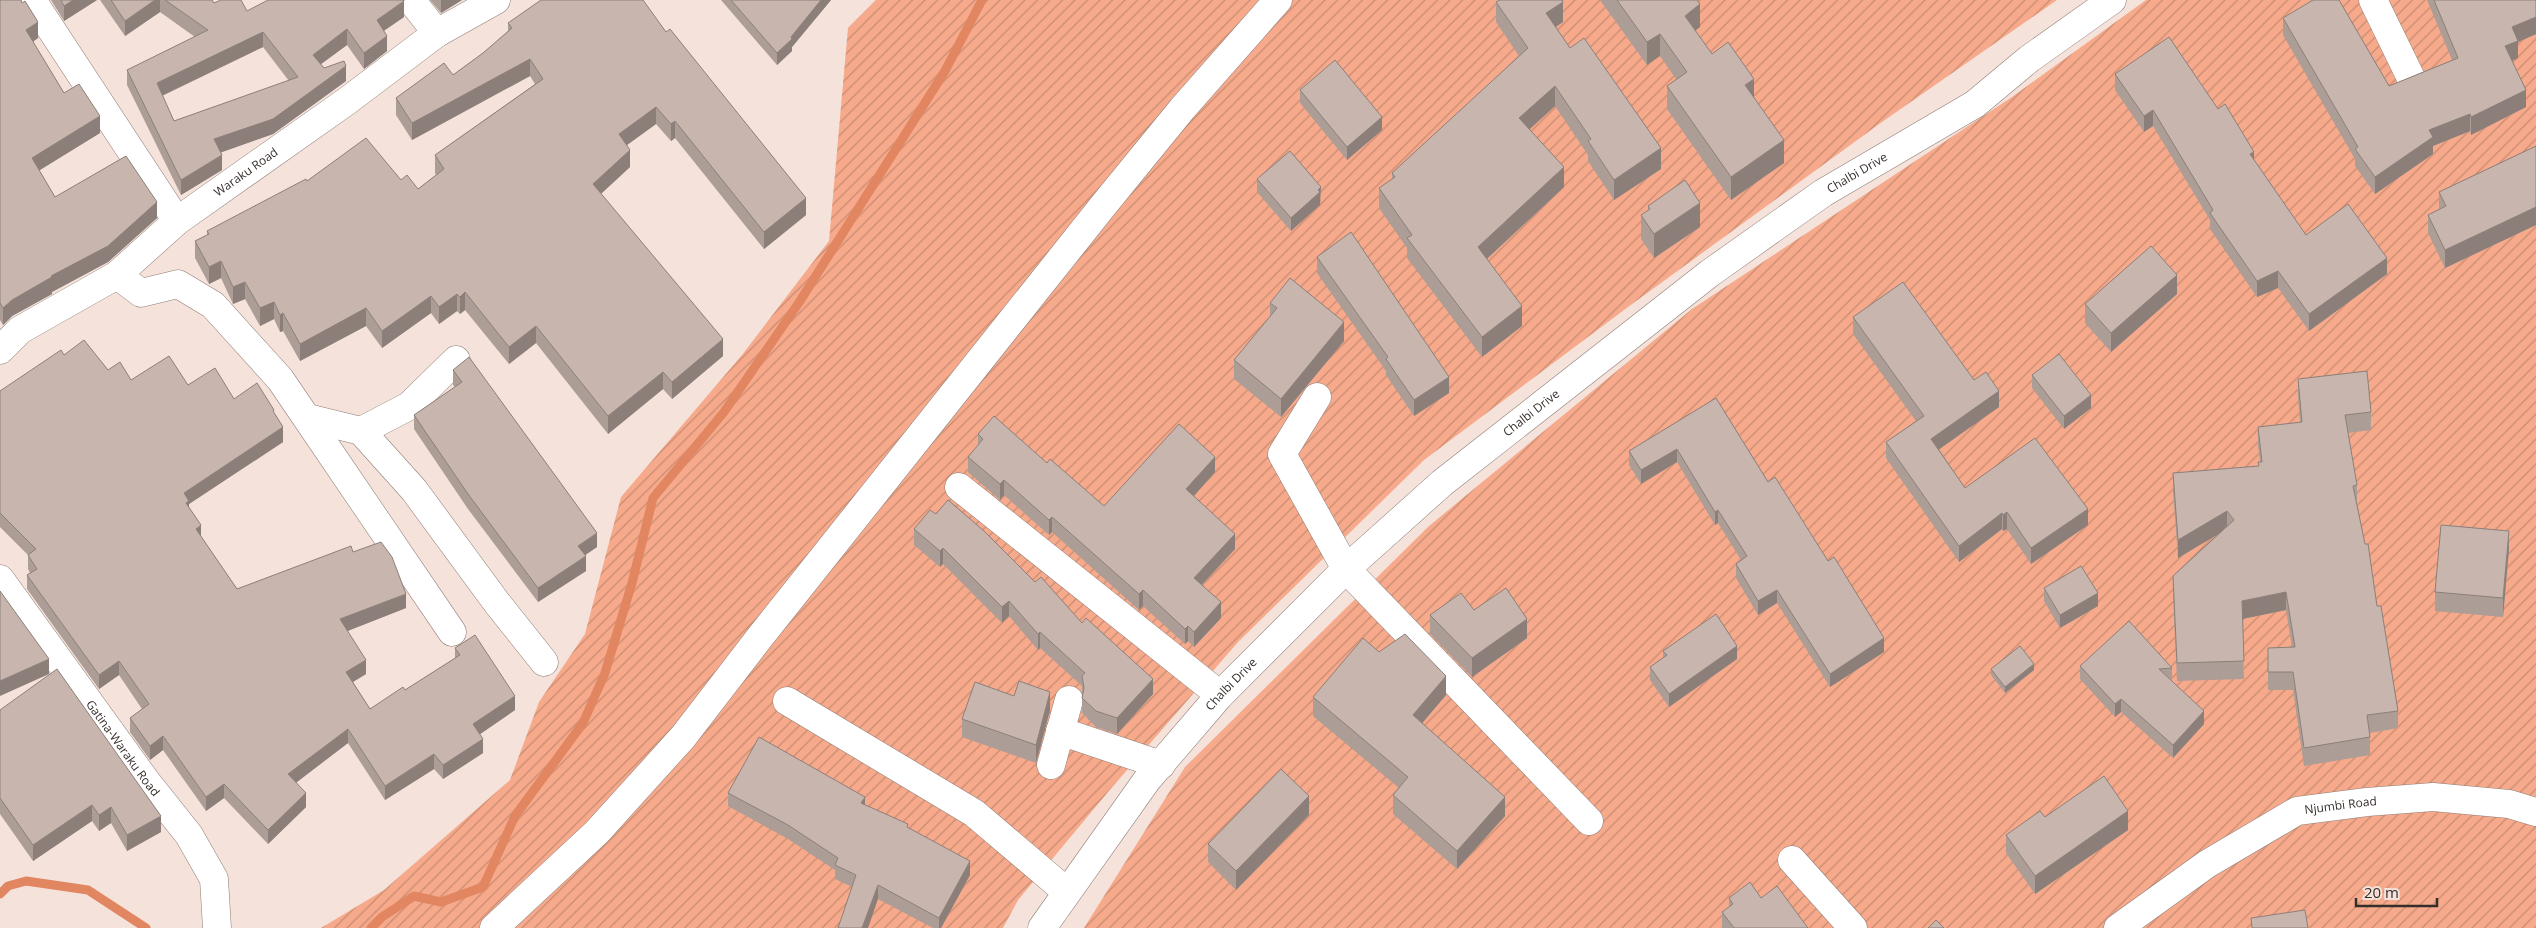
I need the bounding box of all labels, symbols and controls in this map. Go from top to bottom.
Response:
street label: Waraku Road [210,143,281,200]
street label: Chalbi Drive [1823,148,1890,197]
street label: Chalbi Drive [1499,385,1563,440]
street label: Chalbi Drive [1201,654,1261,714]
street label: Gatina-Waraku Road [82,696,164,800]
street label: Njumbi Road [2303,792,2377,818]
scale bar [2356,876,2437,908]
text: 20 m [2364,882,2399,902]

